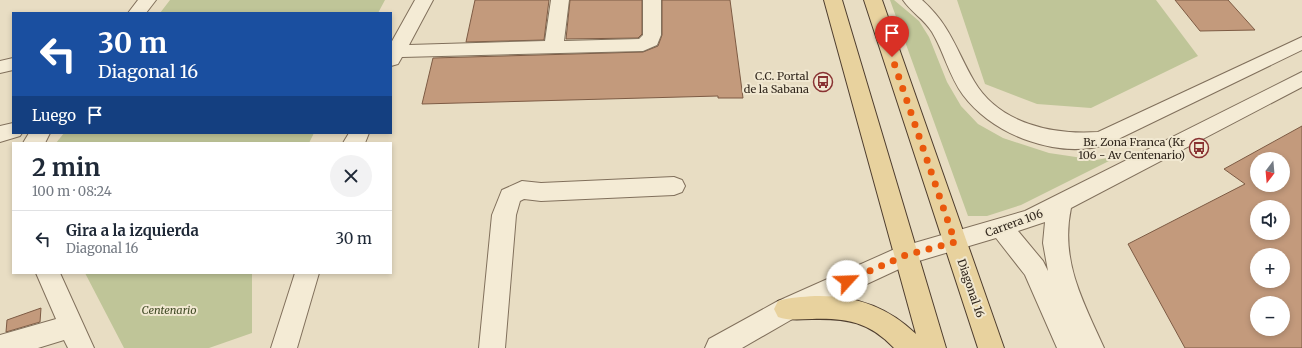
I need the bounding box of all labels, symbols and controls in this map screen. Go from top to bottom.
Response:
pin [875,16,909,57]
icon: arrive [881,22,903,44]
text: 30 m [98,25,167,61]
icon: left [32,28,84,80]
text: Diagonal 16 [98,60,198,83]
place label: C.C. Portal de la Sabana [744,69,810,96]
bus stop icon: C.C. Portal de la Sabana [812,71,834,93]
icon: arrive [84,104,106,126]
text: Luego [32,106,76,125]
place label: Br. Zona Franca (Kr 106 - Av Centenario) [1078,135,1185,162]
bus stop icon: Br. Zona Franca (Kr 106 - Av Centenario) [1188,137,1210,159]
text: 2 min [32,152,100,183]
north arrow [1250,152,1290,192]
map controls [1250,152,1290,336]
button: close [330,155,372,197]
text: 100 m · 08:24 [32,183,112,200]
button: sound [1250,200,1290,240]
street label: Carrera 106 [983,206,1045,240]
text: Gira a la izquierda [66,221,199,240]
icon: left [32,228,54,250]
text: 30 m [335,229,372,248]
text: Diagonal 16 [66,240,138,257]
button: + [1250,248,1290,288]
street label: Diagonal 16 [954,257,988,320]
position arrow [826,260,868,302]
button: − [1250,296,1290,336]
park label: Centenario [142,303,196,317]

